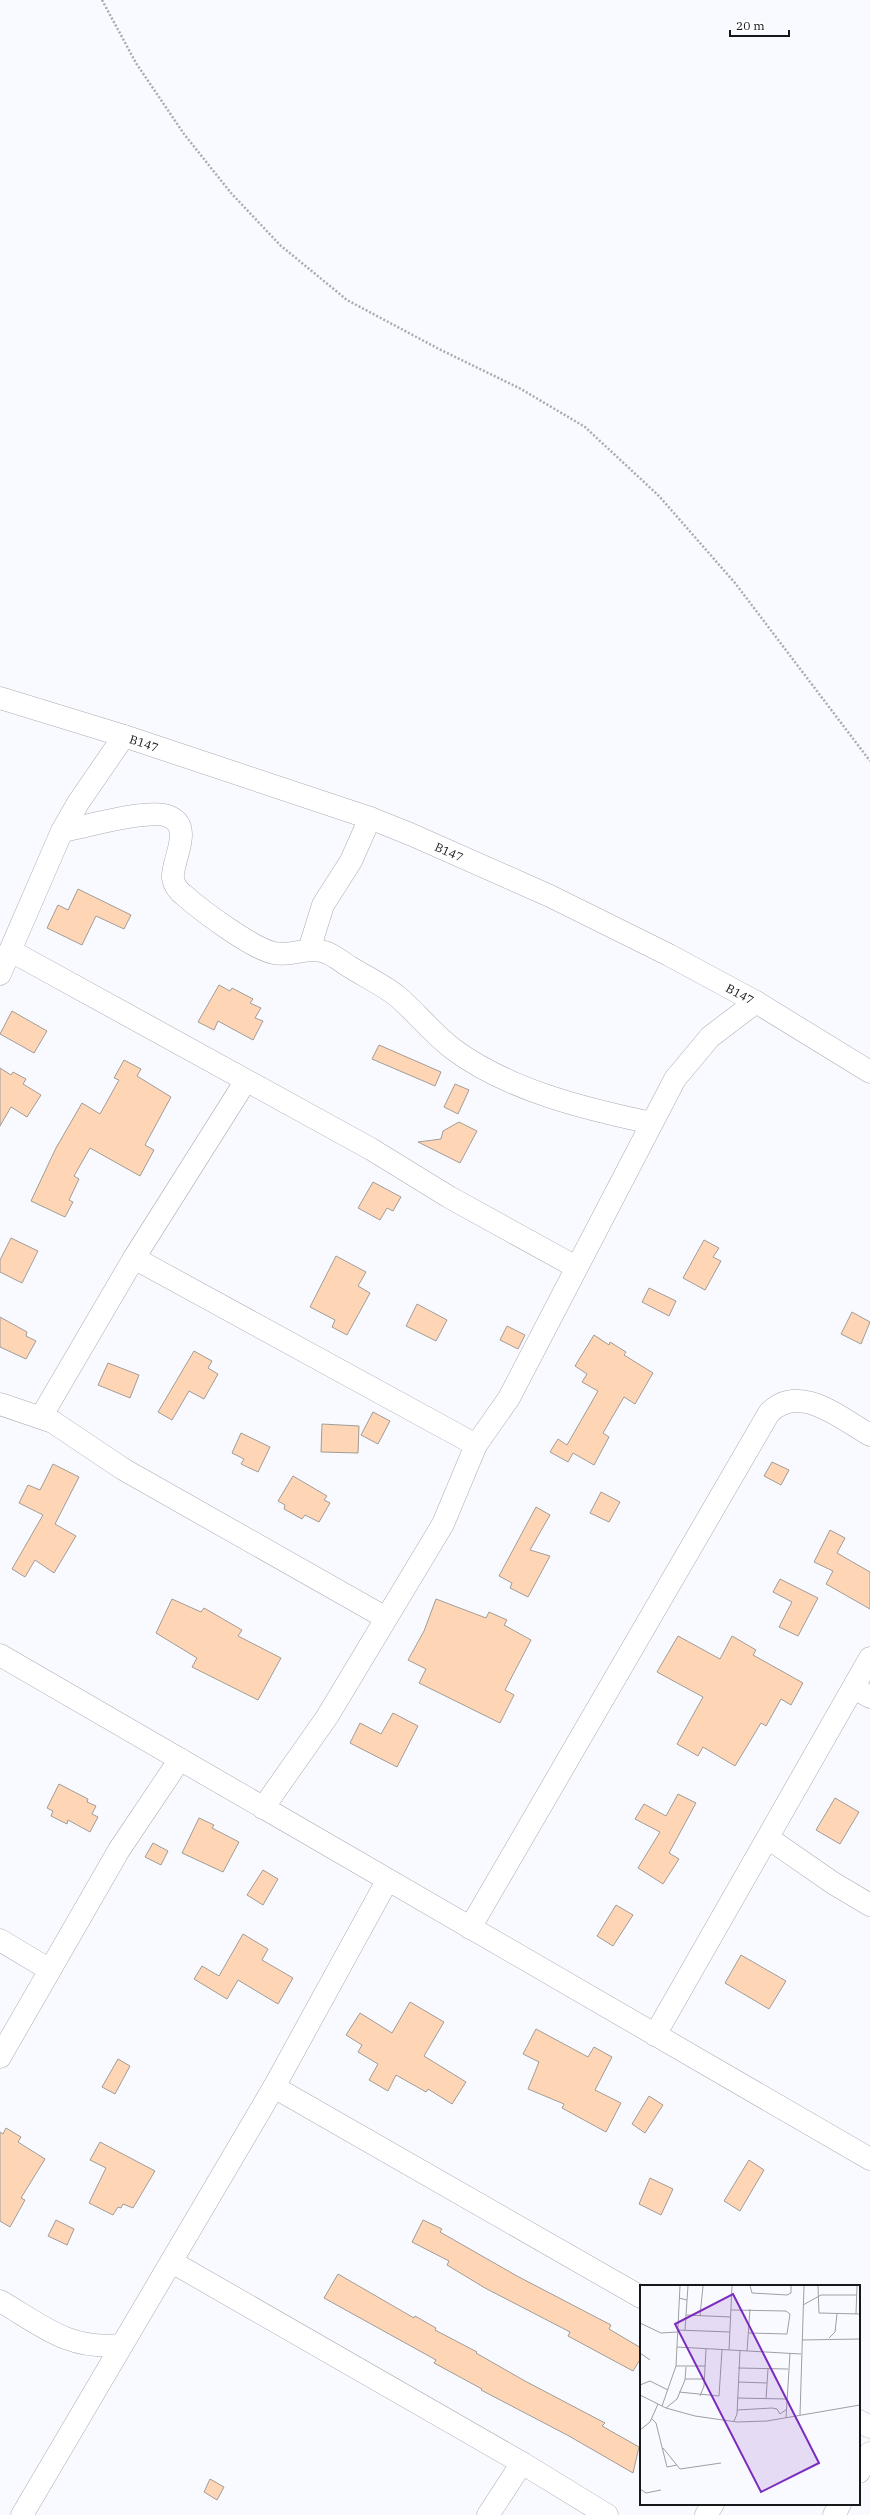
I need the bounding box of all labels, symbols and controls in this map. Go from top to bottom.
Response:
scale bar [730,12,789,38]
text: 20 m [736,18,765,33]
street label: B147 [128,731,161,755]
street label: B147 [433,839,466,864]
street label: B147 [724,980,757,1007]
inset map [640,2285,860,2505]

